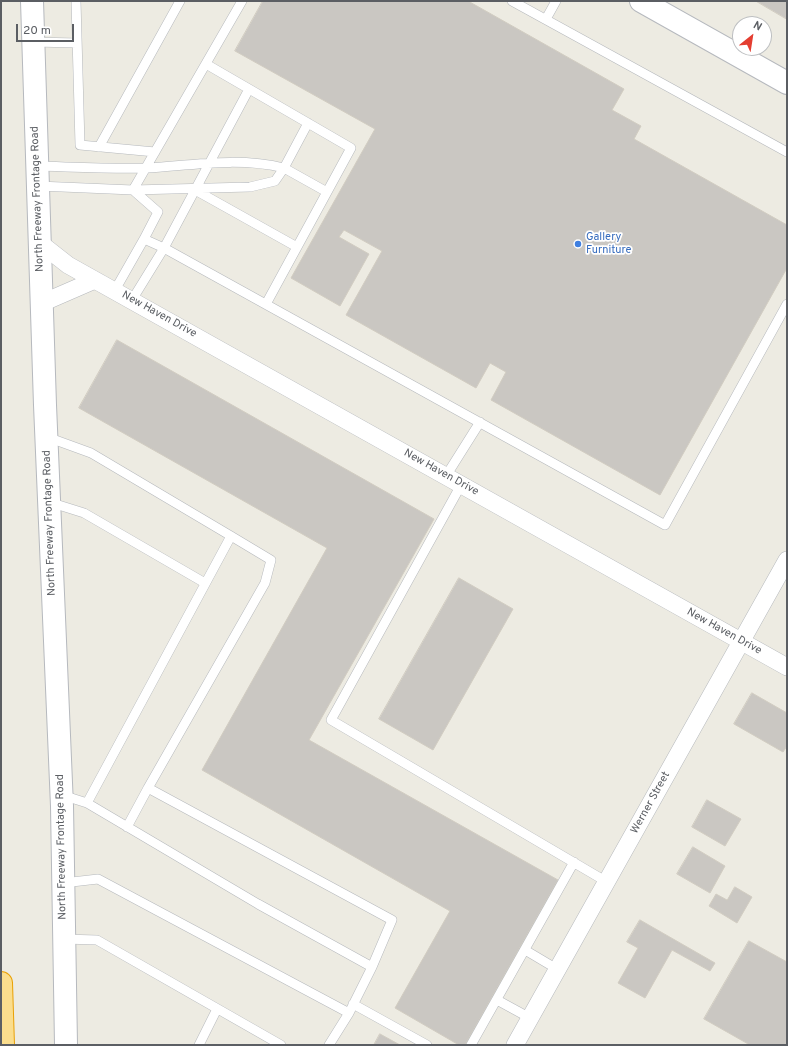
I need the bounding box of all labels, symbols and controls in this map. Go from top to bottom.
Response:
scale bar [18,16,76,42]
north arrow [732,16,772,56]
text: N [751,18,764,35]
text: 20 m [23,23,51,39]
street label: North Freeway Frontage Road [29,126,47,272]
place label: Gallery Furniture [586,231,631,257]
marker: Gallery Furniture [573,239,583,249]
street label: New Haven Drive [119,289,199,341]
street label: New Haven Drive [401,447,481,499]
street label: North Freeway Frontage Road [41,450,59,596]
street label: New Haven Drive [684,606,764,658]
street label: Werner Street [629,770,673,836]
street label: North Freeway Frontage Road [54,774,70,920]

